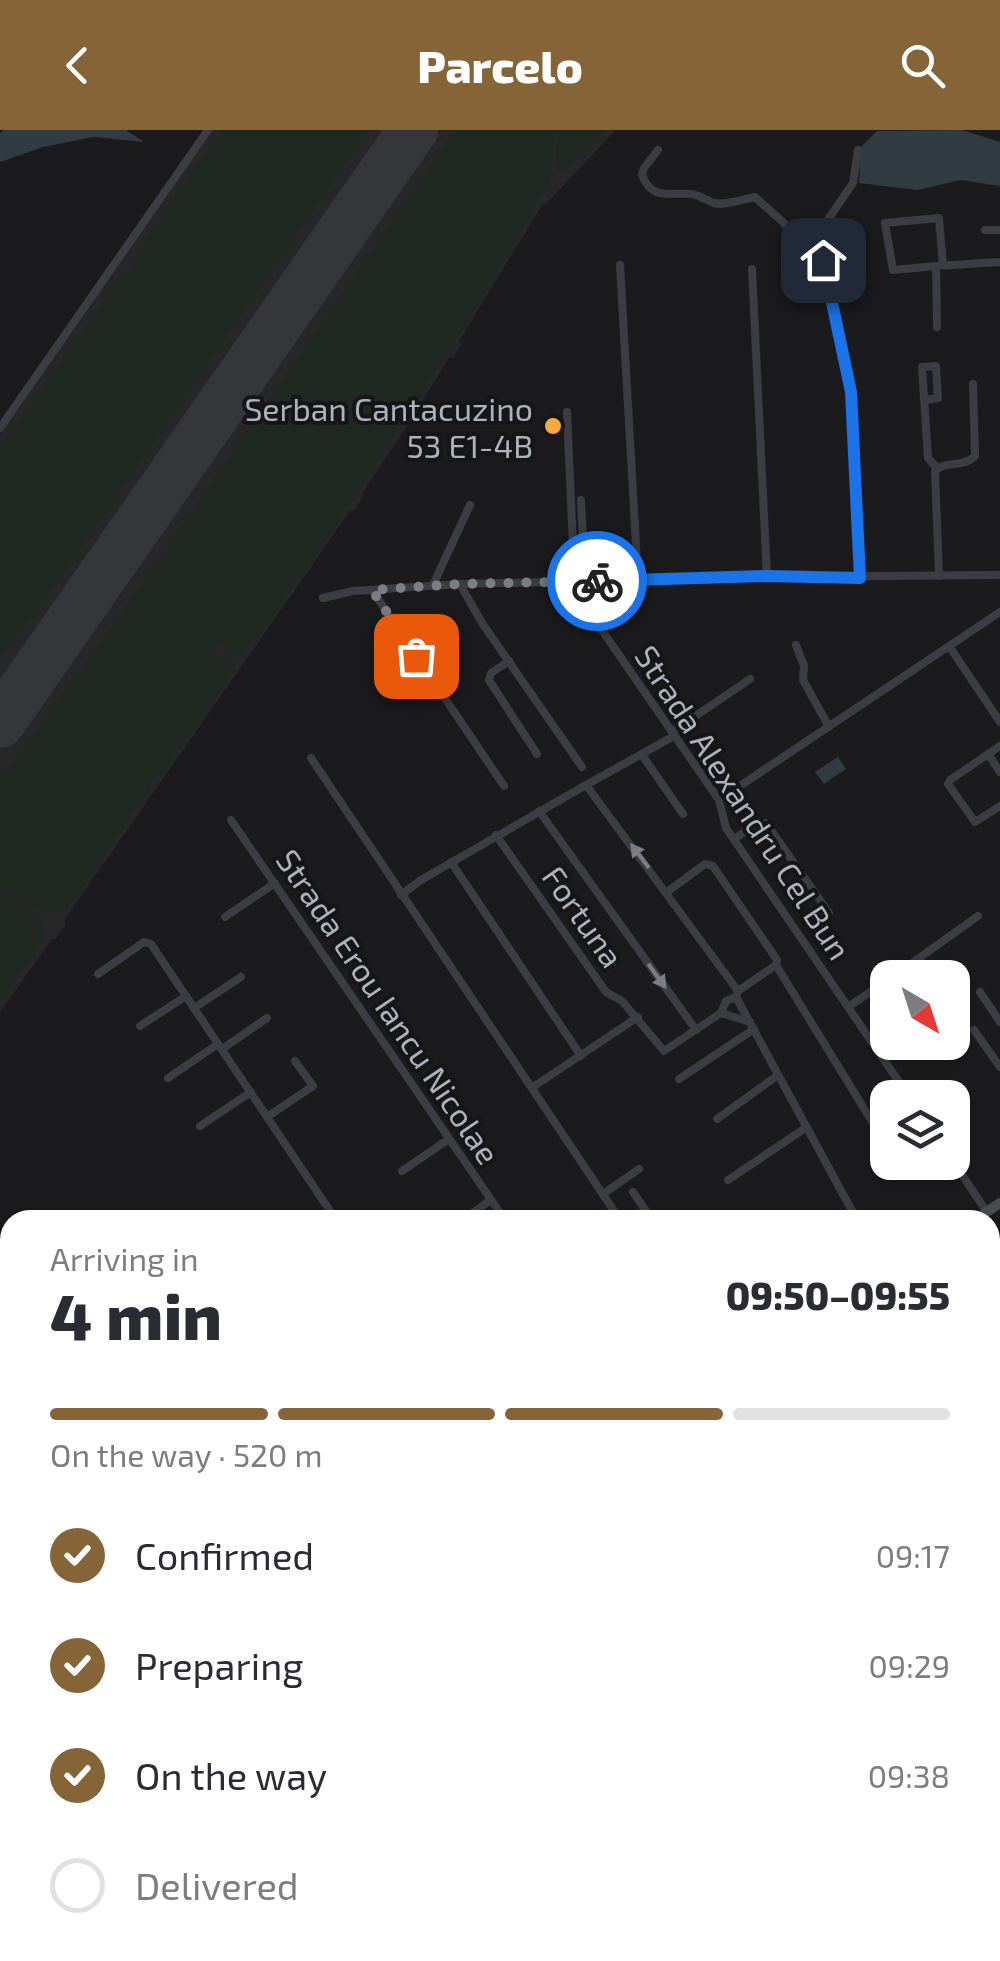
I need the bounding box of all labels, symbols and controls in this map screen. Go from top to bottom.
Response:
icon: back [50,38,105,93]
text: Parcelo [417,38,583,92]
icon: search [895,38,950,93]
pin [781,218,866,303]
icon: home [796,233,851,288]
place label: Serban Cantacuzino 53 E1-4B [244,389,533,464]
marker: Serban Cantacuzino 53 E1-4B [542,415,564,437]
courier [547,531,647,631]
icon: bike [570,554,625,609]
pin [374,614,459,699]
icon: bag [389,629,444,684]
street label: Strada Alexandru Cel Bun [628,638,860,966]
street label: Strada Erou Iancu Nicolae [269,842,509,1170]
one-way arrow [630,843,650,869]
street label: Fortuna [536,858,632,974]
north arrow [870,960,970,1060]
map controls [870,960,970,1180]
one-way arrow [646,963,666,989]
button: layers [870,1080,970,1180]
text: Arriving in [50,1239,199,1277]
text: 09:50–09:55 [726,1272,950,1318]
text: 4 min [50,1275,222,1353]
text: On the way · 520 m [50,1435,322,1473]
icon: check [50,1528,105,1583]
text: Confirmed [135,1532,314,1578]
text: 09:17 [876,1536,950,1574]
icon: check [50,1638,105,1693]
text: Preparing [135,1642,303,1688]
text: 09:29 [869,1646,950,1684]
icon: check [50,1748,105,1803]
text: On the way [135,1752,327,1798]
text: 09:38 [868,1756,950,1794]
text: Delivered [135,1862,299,1908]

